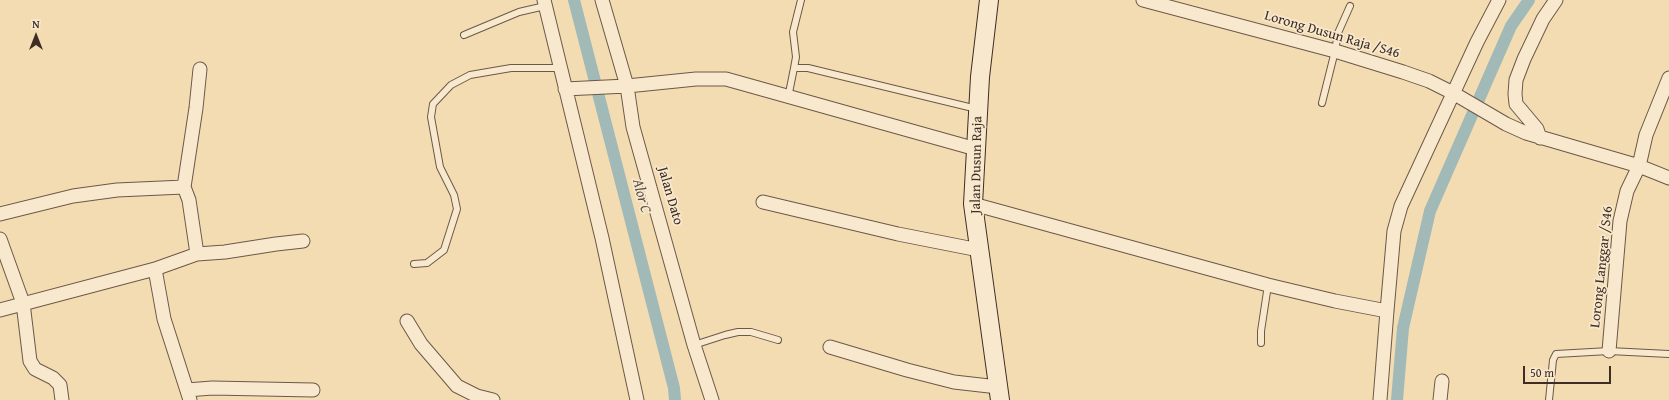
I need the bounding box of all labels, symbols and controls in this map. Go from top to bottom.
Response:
street label: Lorong Dusun Raja /S46 [1262,8,1402,62]
north arrow [16,16,56,56]
text: N [32,16,40,32]
street label: Jalan Dusun Raja [968,116,986,214]
street label: Jalan Dato [654,165,686,227]
water label: Alor C [628,177,654,215]
street label: Lorong Langgar /S46 [1587,205,1617,329]
scale bar [1525,358,1613,384]
text: 50 m [1530,364,1554,381]

